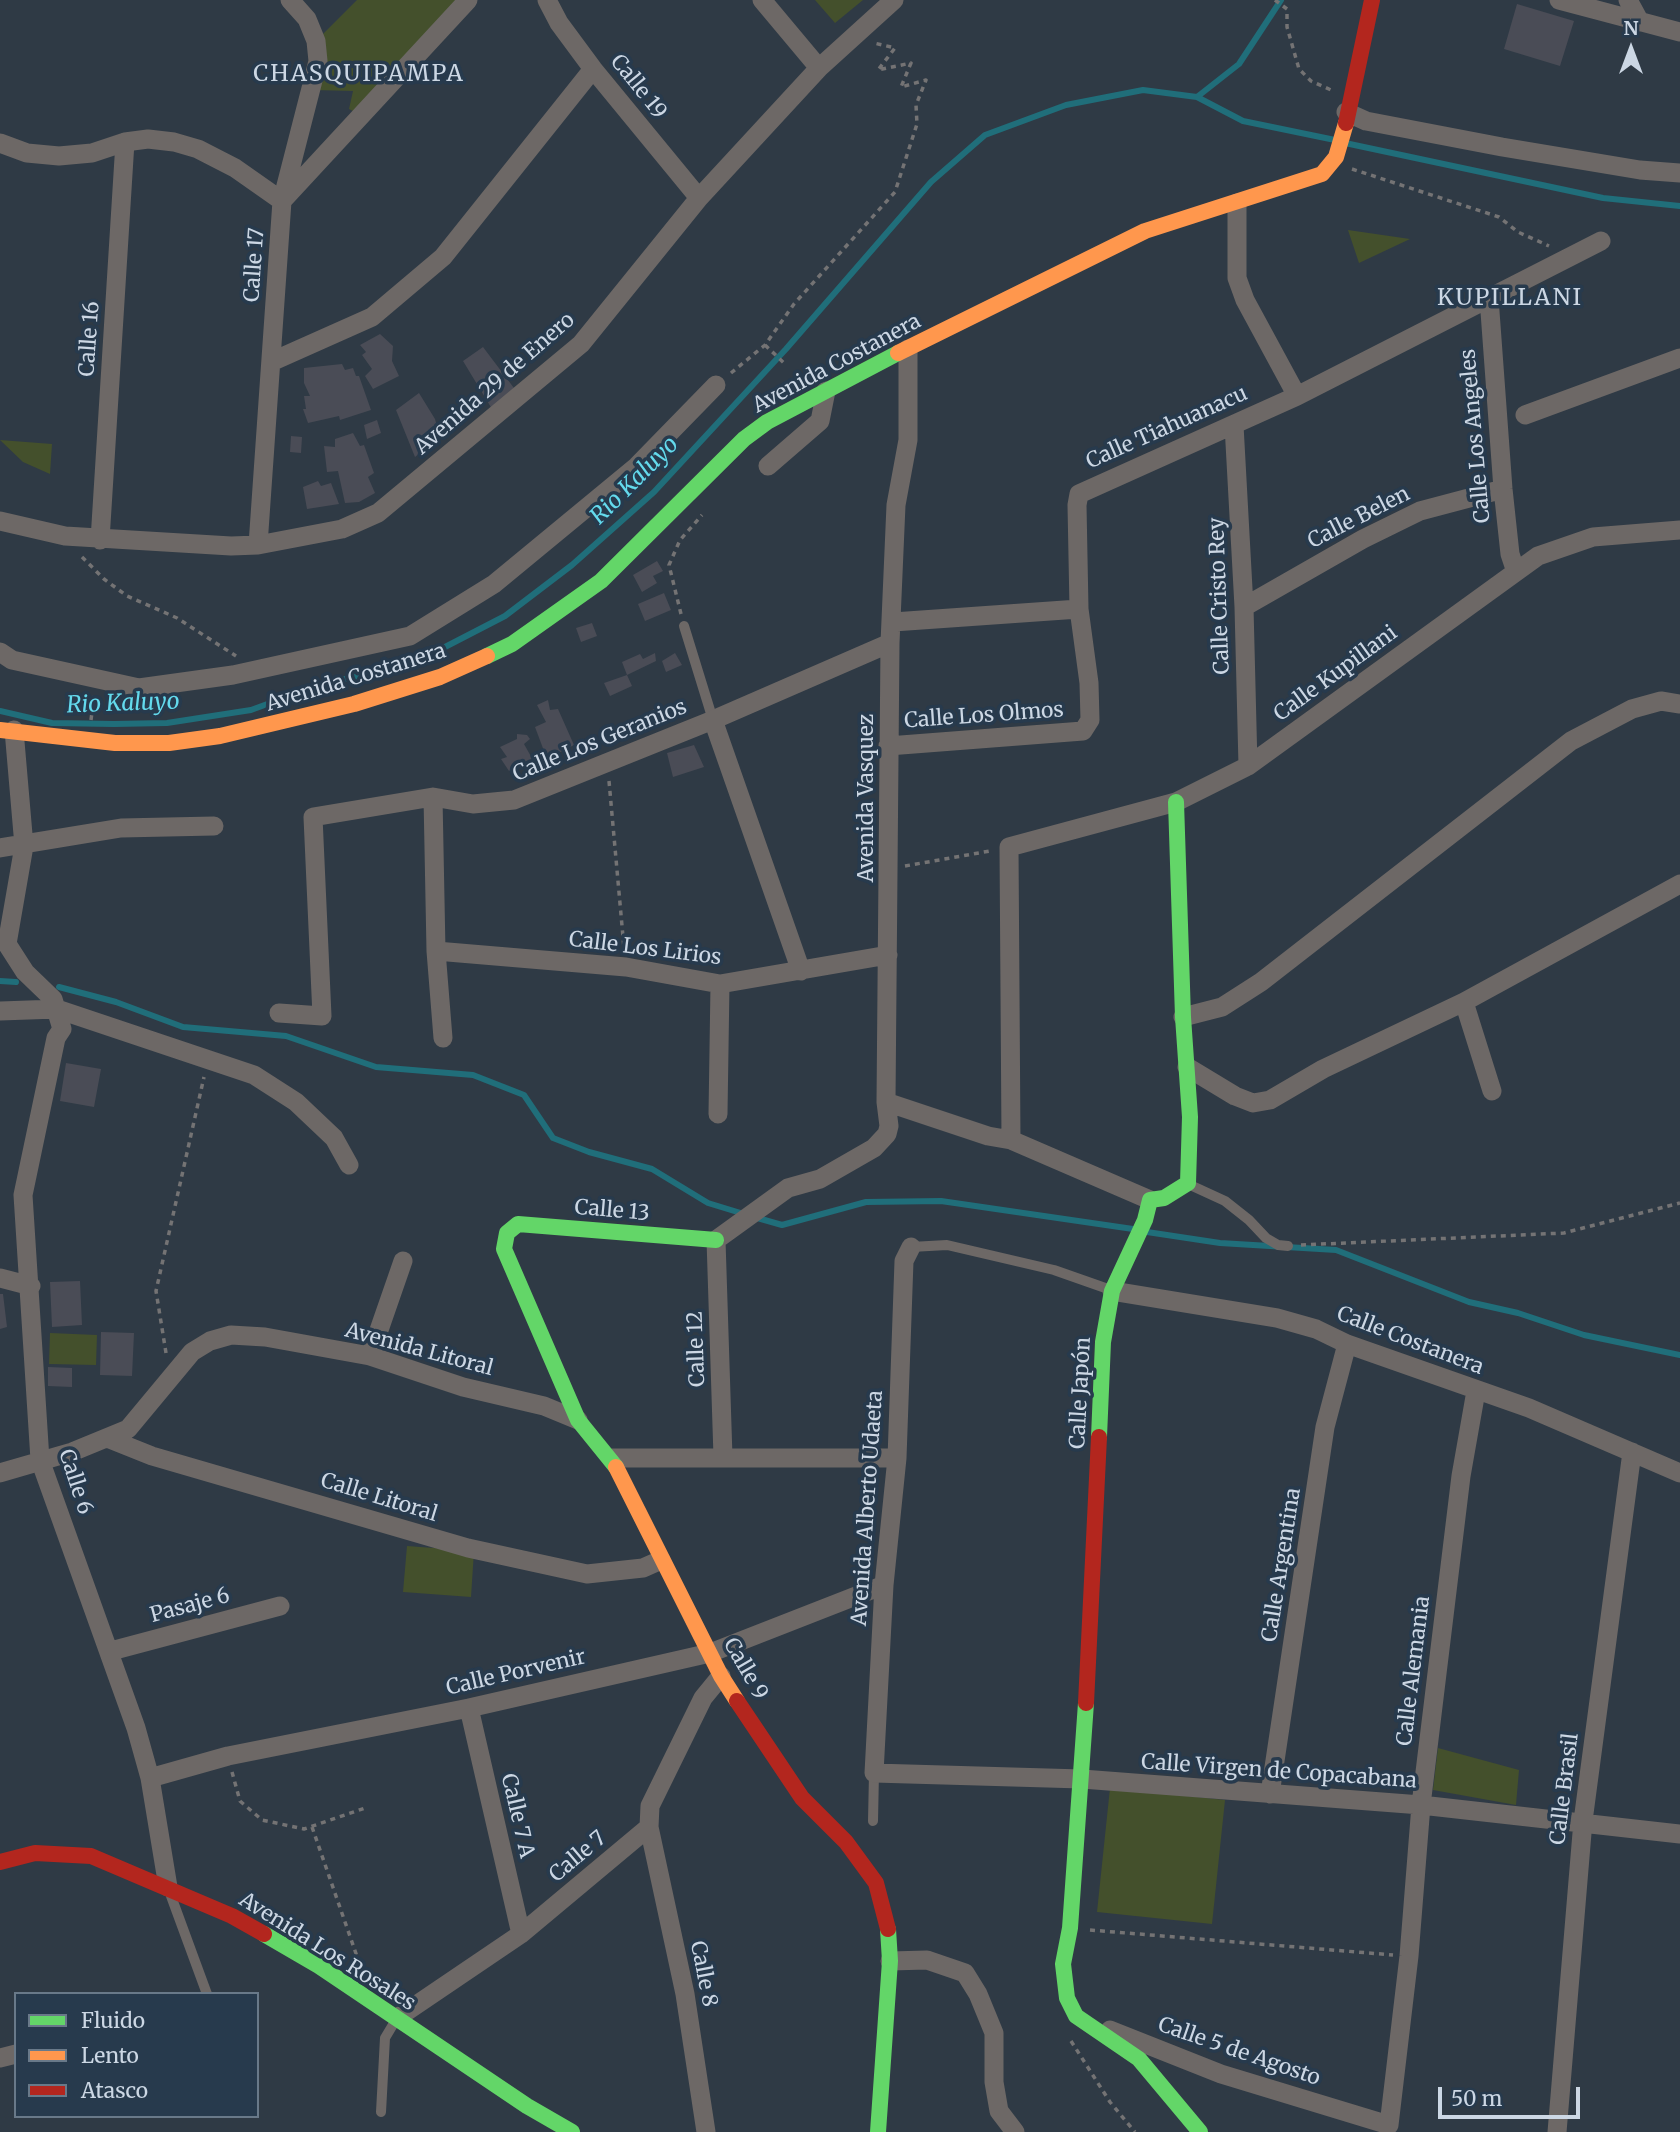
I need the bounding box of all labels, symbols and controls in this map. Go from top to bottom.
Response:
north arrow [1596,14,1666,84]
text: N [1623,16,1639,40]
street label: Calle 19 [604,50,672,124]
district label: CHASQUIPAMPA [255,60,463,88]
street label: Calle 17 [240,227,270,303]
district label: KUPILLANI [1438,284,1582,312]
street label: Calle 16 [75,300,105,378]
street label: Avenida 29 de Enero [410,308,580,460]
street label: Avenida Costanera [749,309,925,419]
street label: Calle Los Angeles [1456,348,1496,524]
street label: Calle Tiahuanacu [1083,381,1251,475]
water label: Rio Kaluyo [585,431,685,531]
street label: Calle Belen [1304,482,1414,554]
street label: Calle Cristo Rey [1205,517,1235,675]
street label: Calle Kupillani [1269,621,1403,727]
street label: Avenida Costanera [263,639,449,717]
water label: Rio Kaluyo [66,688,180,720]
street label: Calle Los Geranios [509,695,691,787]
street label: Calle Los Olmos [903,698,1065,734]
street label: Avenida Vasquez [854,714,880,882]
street label: Calle Los Lirios [567,927,723,971]
street label: Calle 13 [573,1195,651,1227]
street label: Calle Costanera [1333,1301,1487,1381]
street label: Calle 12 [683,1311,711,1387]
street label: Avenida Litoral [342,1318,496,1382]
street label: Calle Japón [1065,1336,1097,1450]
street label: Avenida Alberto Udaeta [847,1389,889,1627]
street label: Calle 6 [53,1446,97,1518]
street label: Calle Litoral [318,1468,440,1528]
street label: Calle Argentina [1257,1486,1307,1644]
street label: Pasaje 6 [147,1583,233,1629]
street label: Calle Alemania [1392,1595,1436,1747]
street label: Calle 9 [717,1634,773,1704]
street label: Calle Porvenir [444,1645,588,1701]
street label: Calle Brasil [1546,1732,1584,1846]
street label: Calle Virgen de Copacabana [1140,1750,1418,1794]
street label: Calle 7 A [495,1771,539,1861]
street label: Calle 7 [545,1826,611,1888]
street label: Avenida Los Rosales [234,1887,420,2017]
street label: Calle 8 [684,1939,722,2009]
legend [14,1992,259,2118]
text: Fluido [81,2007,145,2034]
street label: Calle 5 de Agosto [1155,2012,1323,2092]
text: Lento [81,2042,139,2069]
scale bar [1442,2072,1584,2116]
text: Atasco [81,2077,148,2104]
text: 50 m [1451,2085,1502,2112]

